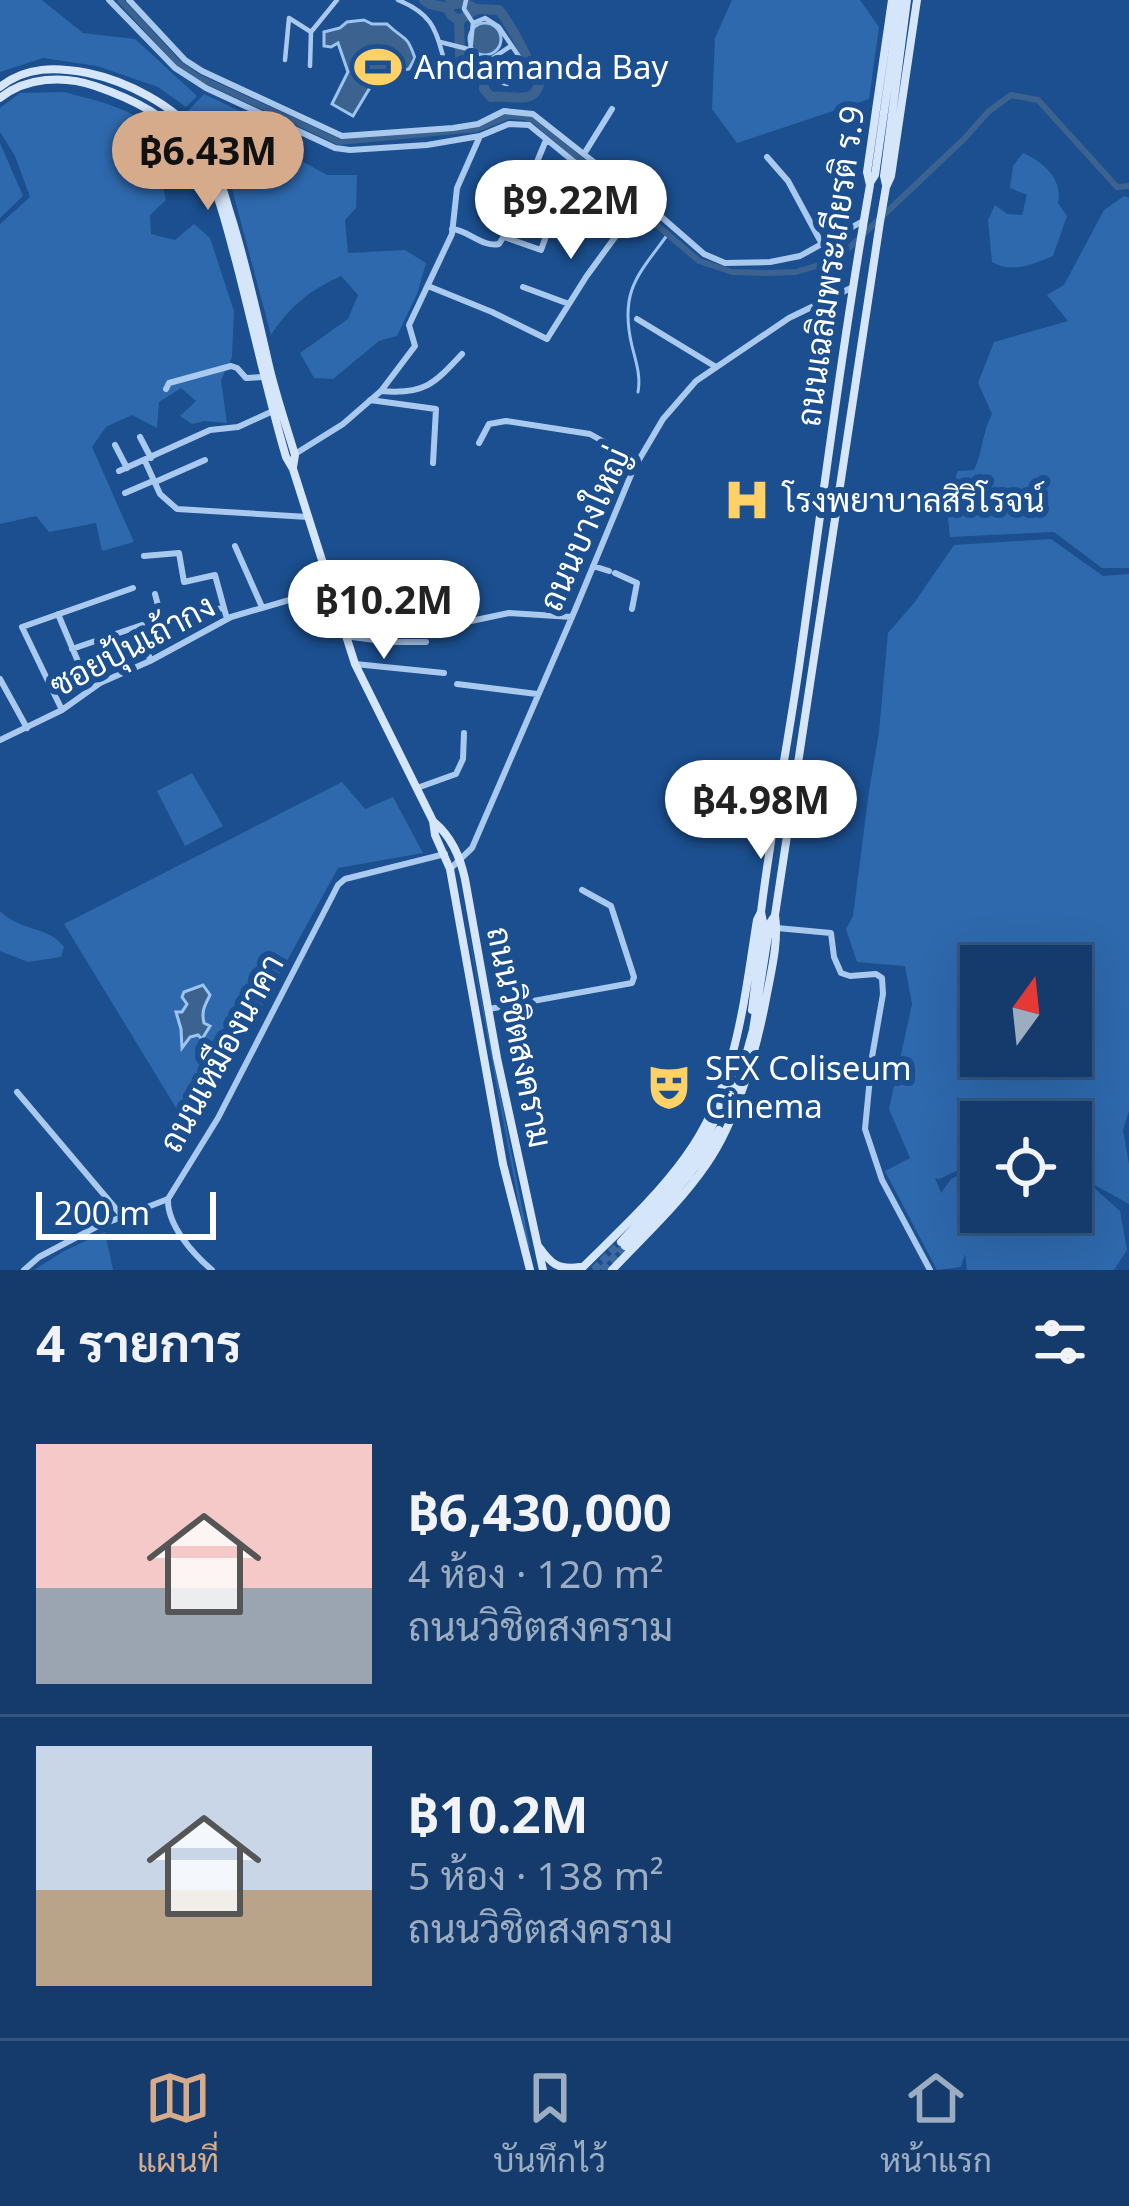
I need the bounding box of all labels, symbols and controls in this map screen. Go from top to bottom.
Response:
sports icon: Andamanda Bay [353,42,403,92]
place label: Andamanda Bay [414,44,668,89]
street label: ถนนเฉลิมพระเกียรติ ร.9 [785,103,874,429]
pin: ฿6.43M [110,111,306,213]
text: ฿6.43M [139,123,277,176]
pin: ฿9.22M [473,160,669,262]
text: ฿9.22M [502,172,640,225]
street label: ถนนบางใหญ่ [528,440,640,618]
hospital icon: โรงพยาบาลสิริโรจน์ [722,475,772,525]
place label: โรงพยาบาลสิริโรจน์ [781,477,1045,522]
pin: ฿10.2M [286,560,482,662]
text: ฿10.2M [315,572,453,625]
street label: ซอยปุ้นเถ้ากง [41,582,223,708]
pin: ฿4.98M [663,760,859,862]
text: ฿4.98M [692,772,830,825]
street label: ถนนวิชิตสงคราม [477,922,564,1151]
north arrow [960,945,1092,1077]
map controls [960,945,1092,1233]
street label: ถนนเหมืองนาคา [148,946,294,1160]
place label: SFX Coliseum Cinema [705,1045,912,1128]
theatre icon: SFX Coliseum Cinema [644,1062,694,1112]
button: locate [960,1101,1092,1233]
scale bar [36,1186,216,1239]
text: 200 m [54,1190,150,1235]
text: 4 รายการ [36,1307,242,1377]
icon: filters [1027,1309,1093,1375]
text: ฿6,430,000 [408,1476,672,1546]
icon: home [132,1492,276,1636]
text: 4 ห้อง · 120 m² [408,1546,664,1599]
text: ถนนวิชิตสงคราม [408,1599,673,1652]
text: ฿10.2M [408,1778,589,1848]
icon: home [132,1794,276,1938]
text: 5 ห้อง · 138 m² [408,1848,664,1901]
text: ถนนวิชิตสงคราม [408,1901,673,1954]
tab: แผนที่ [137,2065,219,2182]
tab: บันทึกไว้ [493,2065,606,2182]
tab: หน้าแรก [880,2065,992,2182]

